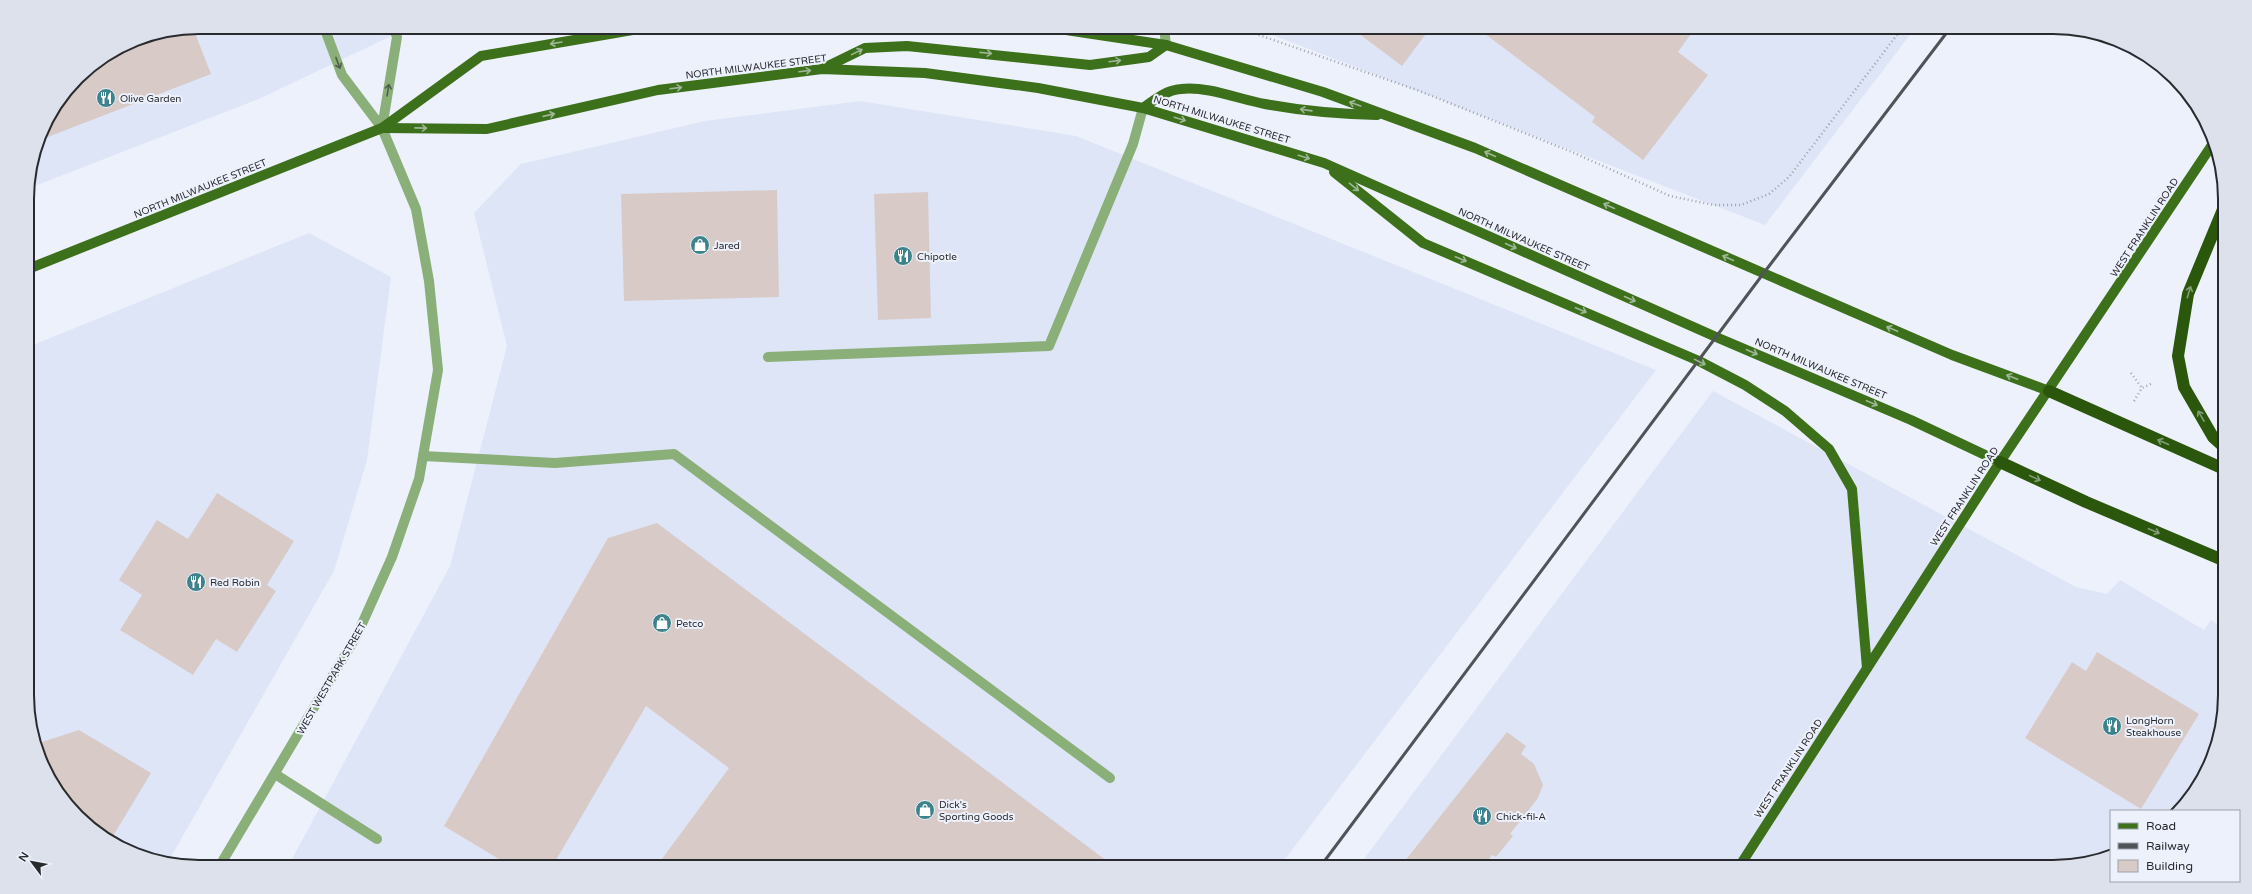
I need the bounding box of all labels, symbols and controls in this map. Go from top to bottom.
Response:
one-way arrow [550,39,563,47]
one-way arrow [851,48,863,55]
one-way arrow [979,50,992,57]
street label: NORTH MILWAUKEE STREET [685,52,827,82]
one-way arrow [334,57,342,69]
one-way arrow [1108,58,1121,65]
one-way arrow [798,68,811,75]
one-way arrow [384,83,392,96]
one-way arrow [669,84,682,92]
restaurant icon: Olive Garden [95,87,117,109]
place label: Olive Garden [120,93,181,105]
street label: NORTH MILWAUKEE STREET [1152,93,1291,146]
one-way arrow [1349,99,1361,107]
one-way arrow [1300,106,1313,114]
one-way arrow [542,111,555,119]
one-way arrow [1173,116,1186,123]
one-way arrow [414,125,427,132]
one-way arrow [1484,150,1496,157]
one-way arrow [1298,154,1311,161]
street label: NORTH MILWAUKEE STREET [132,157,269,221]
street label: WEST FRANKLIN ROAD [2108,176,2181,279]
one-way arrow [1349,183,1359,192]
one-way arrow [1603,202,1615,209]
street label: NORTH MILWAUKEE STREET [1456,206,1591,274]
shop icon: Jared [689,234,711,256]
place label: Jared [714,240,740,252]
one-way arrow [1505,243,1517,250]
restaurant icon: Chipotle [892,245,914,267]
place label: Chipotle [917,251,957,263]
one-way arrow [1722,254,1734,262]
one-way arrow [1455,256,1467,263]
one-way arrow [2186,286,2193,299]
one-way arrow [1624,295,1636,303]
one-way arrow [1574,307,1586,314]
one-way arrow [1886,324,1898,332]
street label: NORTH MILWAUKEE STREET [1753,336,1888,402]
one-way arrow [1746,349,1758,356]
one-way arrow [1694,359,1706,366]
one-way arrow [2007,373,2019,381]
one-way arrow [1865,400,1877,407]
one-way arrow [2196,410,2204,422]
one-way arrow [2157,438,2169,445]
street label: WEST FRANKLIN ROAD [1928,445,2001,548]
one-way arrow [2029,475,2041,482]
one-way arrow [2148,528,2160,535]
restaurant icon: Red Robin [185,571,207,593]
place label: Red Robin [210,577,260,589]
shop icon: Petco [651,612,673,634]
place label: Petco [676,618,703,630]
street label: WEST WESTPARK STREET [295,620,369,737]
restaurant icon: LongHorn Steakhouse [2101,715,2123,737]
place label: LongHorn Steakhouse [2126,715,2181,739]
street label: WEST FRANKLIN ROAD [1752,717,1825,820]
shop icon: Dick's Sporting Goods [914,799,936,821]
place label: Dick's Sporting Goods [939,799,1014,823]
restaurant icon: Chick-fil-A [1471,805,1493,827]
legend [2110,810,2240,882]
place label: Chick-fil-A [1496,811,1546,823]
text: Road [2146,819,2176,833]
text: Railway [2146,839,2190,853]
north arrow [12,842,52,882]
text: N [16,850,32,864]
text: Building [2146,859,2193,873]

